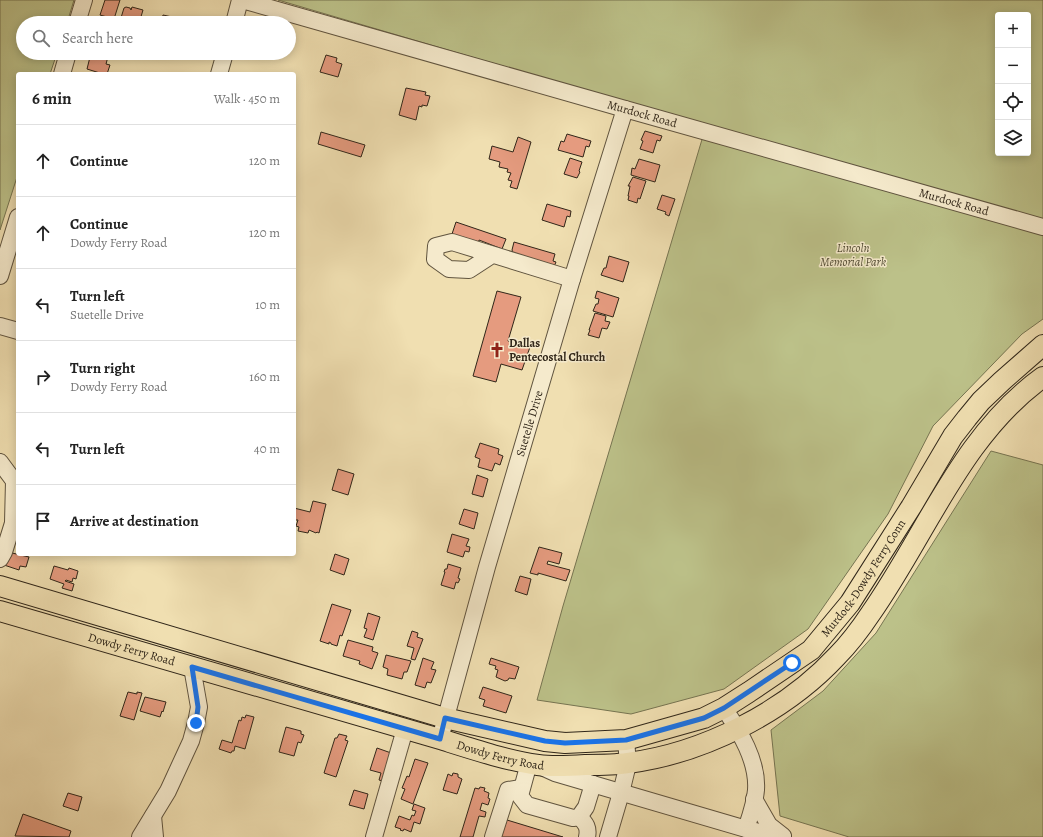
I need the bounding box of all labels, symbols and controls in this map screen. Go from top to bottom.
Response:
map controls [995,12,1031,156]
button: + [995,12,1031,48]
search box [16,16,296,60]
icon: search [30,27,52,49]
text: Search here [62,28,133,48]
button: − [995,48,1031,84]
button: locate [995,84,1031,120]
text: 6 min [32,87,72,110]
text: Walk · 450 m [214,90,280,107]
street label: Murdock Road [605,96,679,131]
button: layers [995,120,1031,156]
icon: ahead [32,150,54,172]
text: Continue [70,151,128,171]
text: 120 m [249,152,280,169]
street label: Murdock Road [917,184,991,219]
text: Continue [70,214,128,234]
icon: ahead [32,222,54,244]
text: 120 m [249,224,280,241]
text: Dowdy Ferry Road [70,234,167,251]
park label: Lincoln Memorial Park [820,240,887,270]
text: Turn left [70,286,125,306]
icon: left [32,294,54,316]
text: 10 m [255,296,280,313]
text: Suetelle Drive [70,306,144,323]
place label: Dallas Pentecostal Church [509,335,606,365]
church icon: Dallas Pentecostal Church [488,341,506,359]
text: Turn right [70,358,135,378]
icon: right [32,366,54,388]
text: 160 m [249,368,280,385]
text: Dowdy Ferry Road [70,378,167,395]
street label: Suetelle Drive [512,388,547,458]
icon: left [32,438,54,460]
text: Turn left [70,439,125,459]
text: 40 m [254,440,280,457]
icon: arrive [32,510,54,532]
text: Arrive at destination [70,511,199,531]
street label: Murdock-Dowdy Ferry Conn [817,516,909,640]
street label: Dowdy Ferry Road [86,629,177,670]
route start [783,654,801,672]
route end [187,714,205,732]
street label: Dowdy Ferry Road [455,737,546,774]

